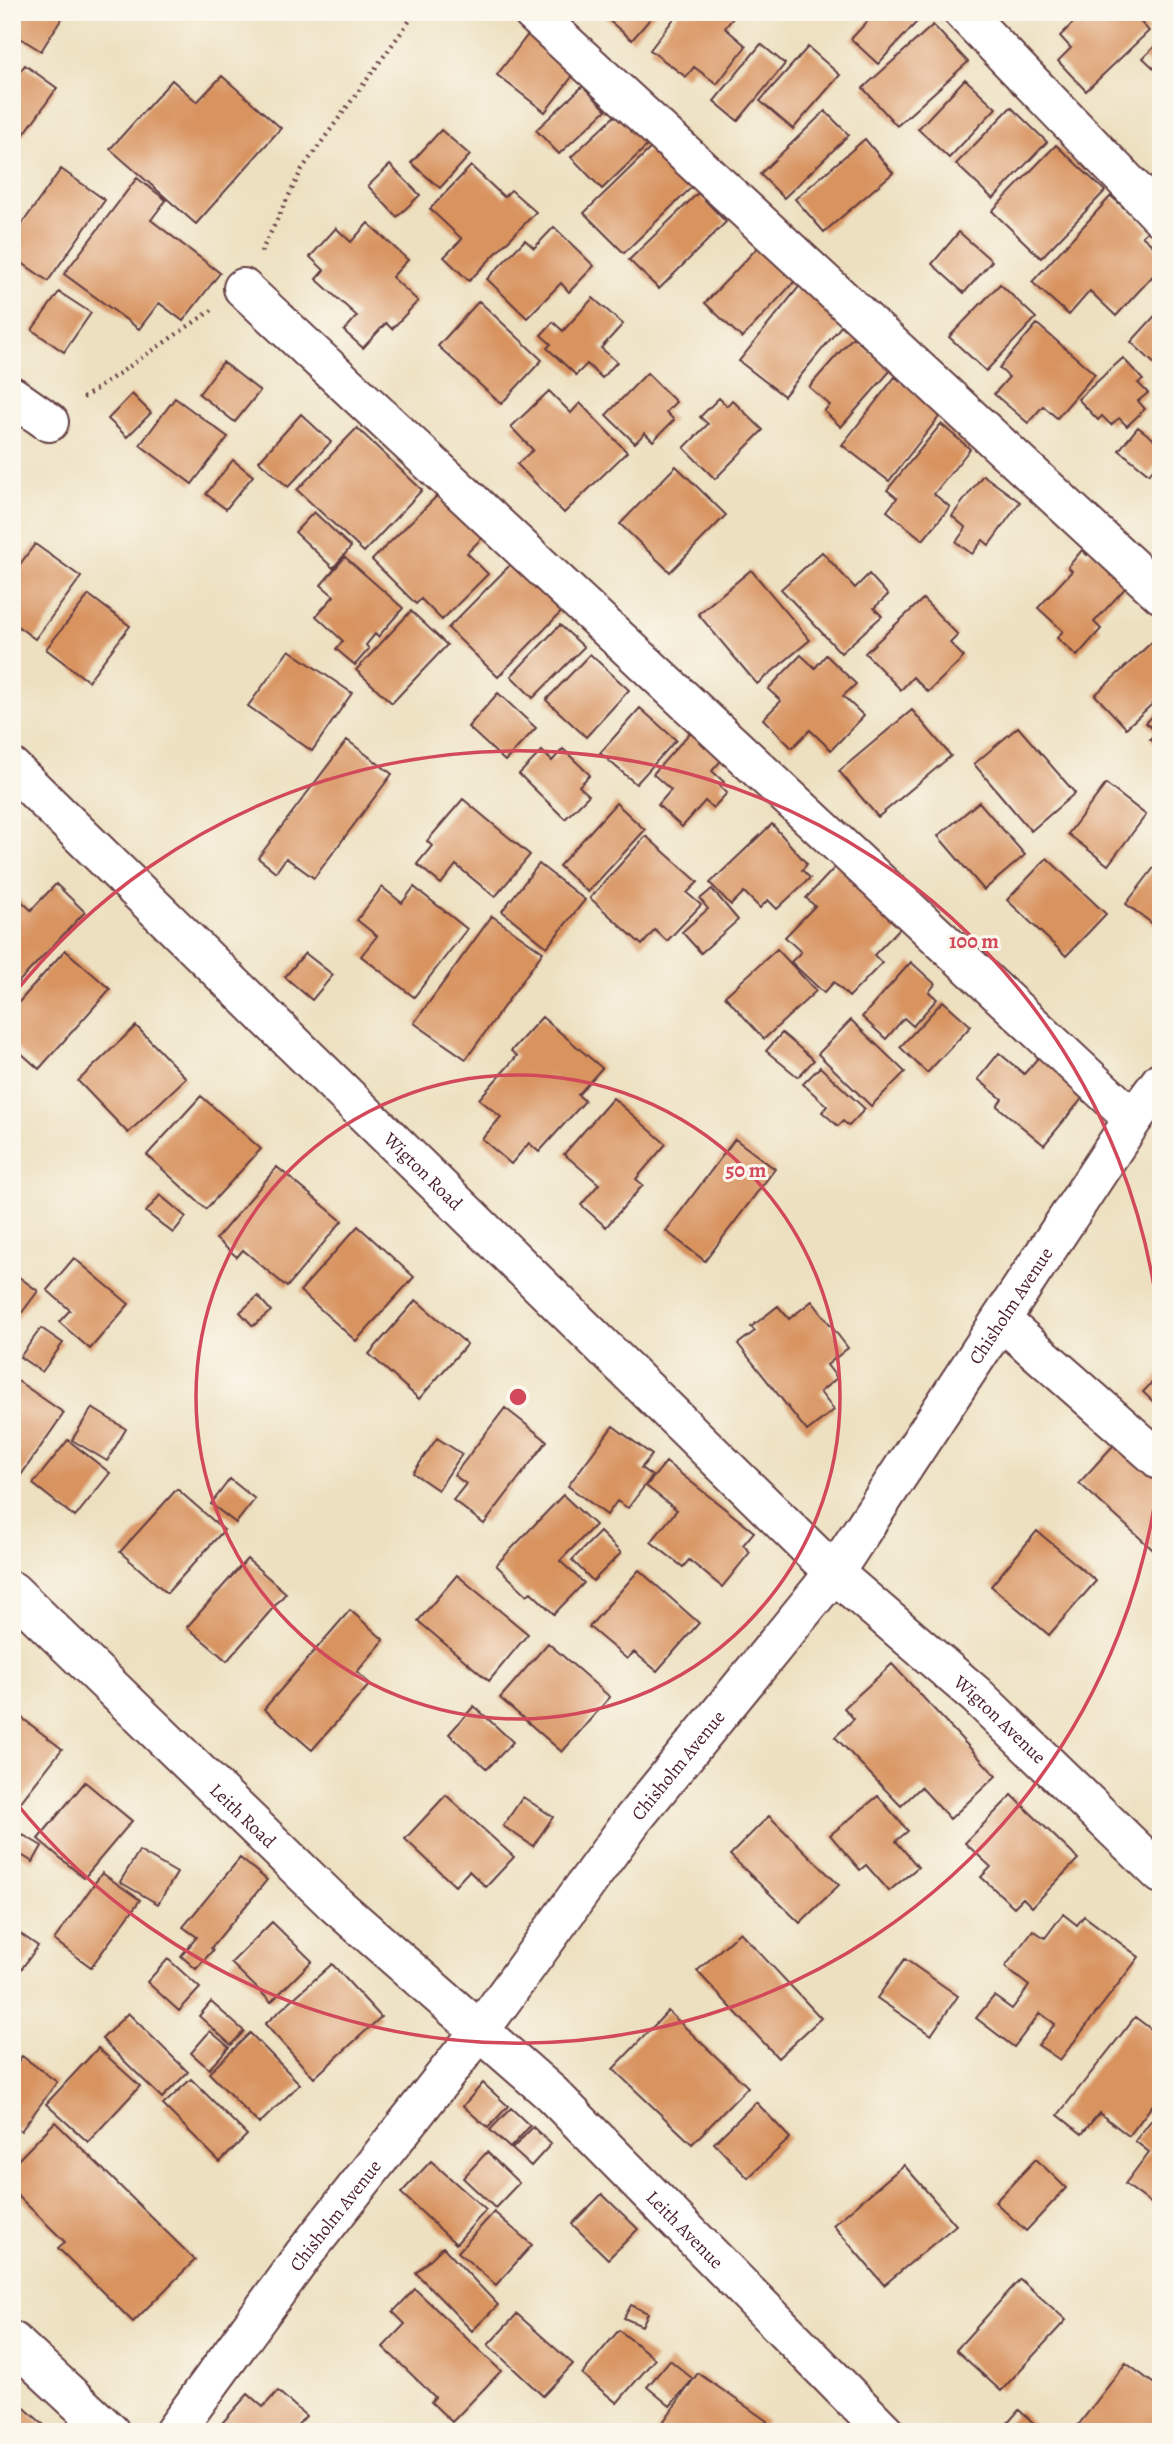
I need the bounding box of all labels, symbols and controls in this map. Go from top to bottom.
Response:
text: 100 m [949,927,999,955]
street label: Wigton Road [377,1126,469,1217]
text: 50 m [726,1156,767,1184]
street label: Chisholm Avenue [963,1242,1059,1370]
centre of rings [506,1385,530,1409]
street label: Wigton Avenue [947,1669,1052,1770]
street label: Chisholm Avenue [625,1705,731,1826]
street label: Leith Road [204,1777,282,1855]
street label: Chisholm Avenue [284,2154,388,2277]
street label: Leith Avenue [640,2185,729,2275]

